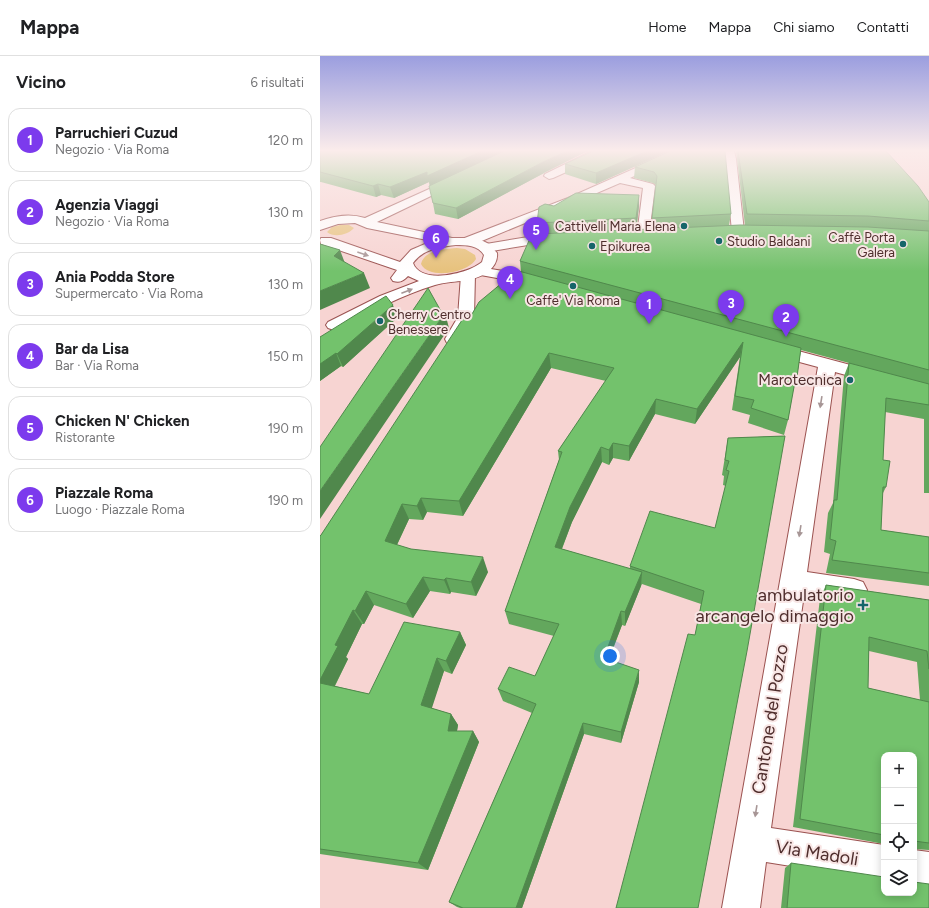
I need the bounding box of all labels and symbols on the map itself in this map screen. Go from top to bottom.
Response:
pin: 5 [523,217,549,250]
place label: Cattivelli Maria Elena [555,219,676,234]
marker: Cattivelli Maria Elena [679,221,689,231]
pin: 6 [423,225,449,258]
place label: Caffè Porta Galera [828,230,895,260]
place label: Studio Baldani [727,234,811,249]
marker: Studio Baldani [714,236,724,246]
place label: Epikurea [600,239,650,254]
marker: Caffè Porta Galera [898,239,908,249]
marker: Epikurea [587,241,597,251]
one-way arrow [357,251,369,257]
pin: 4 [497,266,523,299]
marker: Caffe' Via Roma [568,281,578,291]
one-way arrow [402,287,414,293]
pin: 3 [718,290,744,323]
pin: 1 [636,291,662,324]
place label: Caffe' Via Roma [526,293,620,308]
pin: 2 [773,304,799,337]
place label: Cherry Centro Benessere [388,307,471,337]
marker: Cherry Centro Benessere [375,316,385,326]
place label: Marotecnica [758,371,842,389]
marker: Marotecnica [845,375,855,385]
one-way arrow [818,396,824,408]
one-way arrow [797,525,803,537]
place label: ambulatorio arcangelo dimaggio [696,584,854,627]
marker: ambulatorio arcangelo dimaggio [857,599,869,611]
street label: Cantone del Pozzo [747,643,793,795]
your location [600,646,620,666]
one-way arrow [753,805,759,817]
street label: Via Madoli [774,836,860,870]

